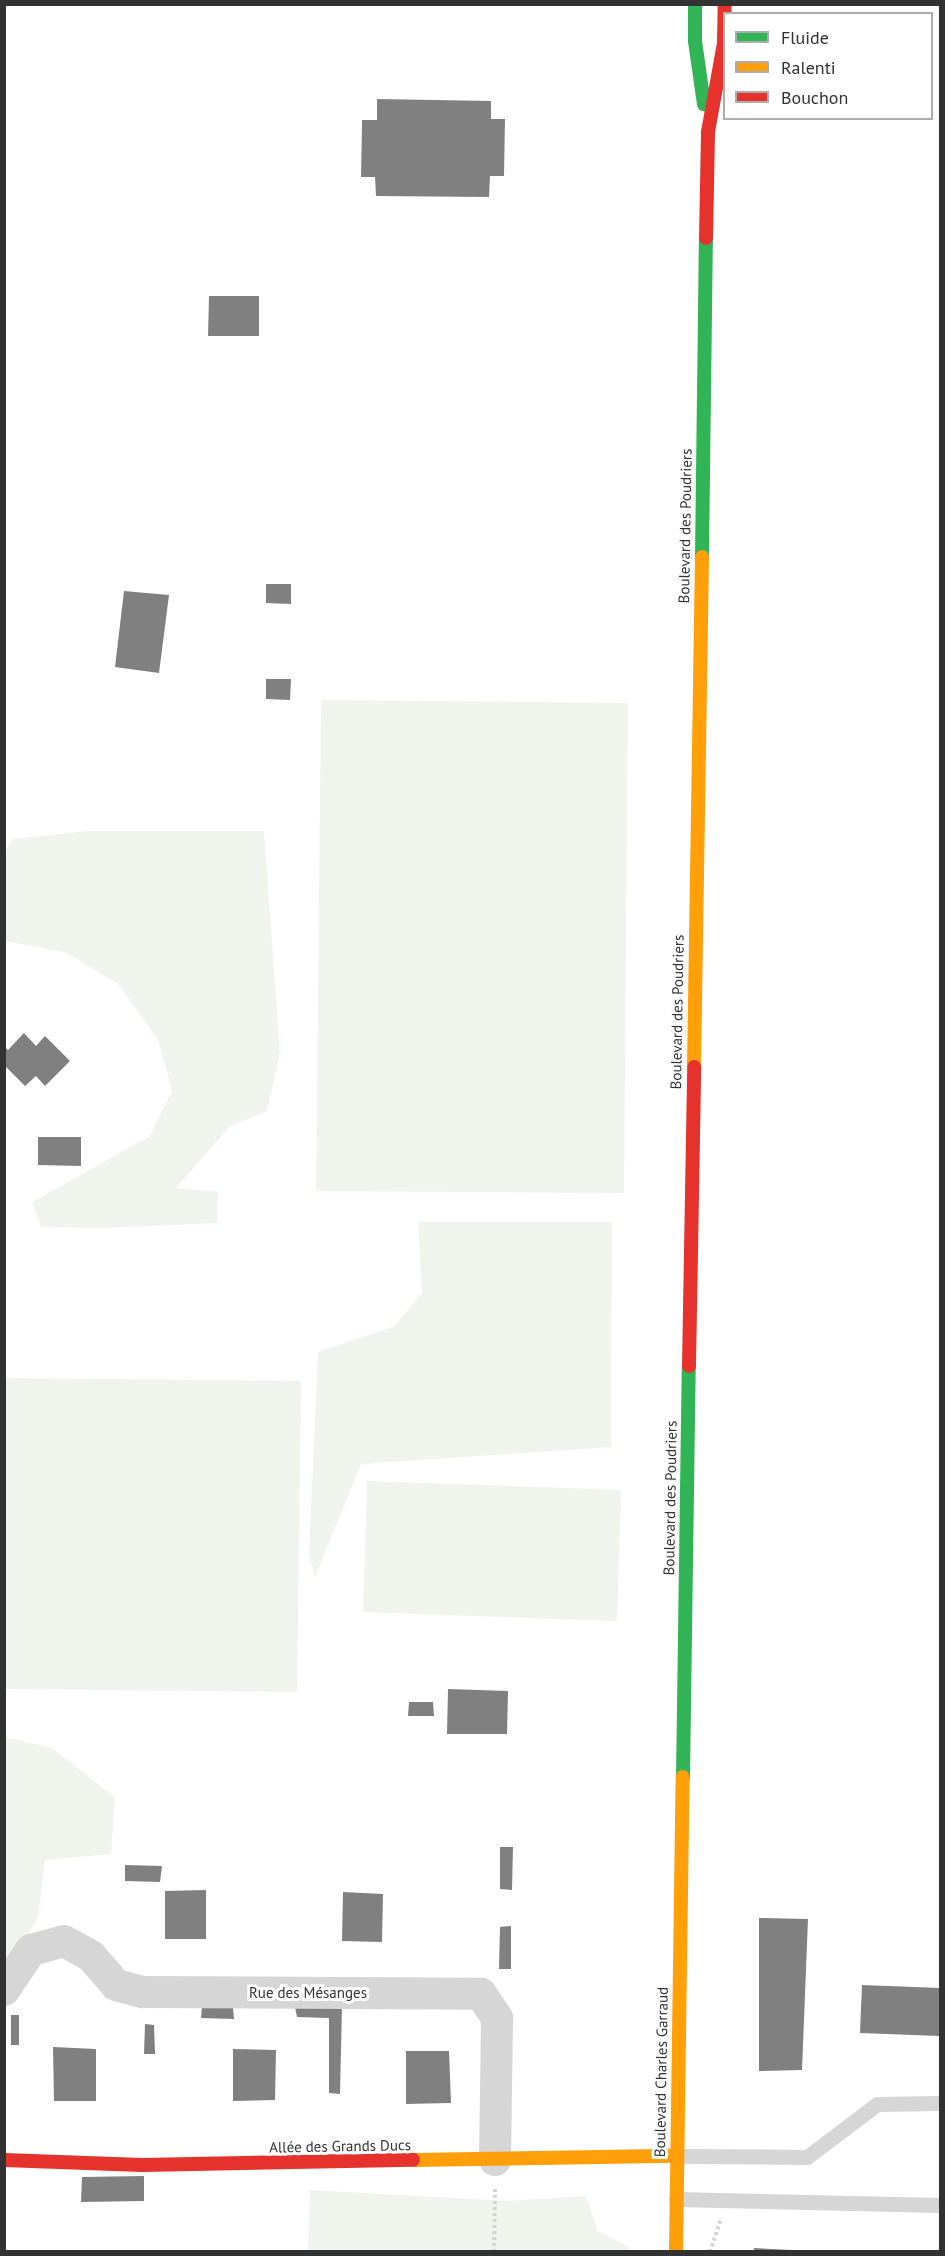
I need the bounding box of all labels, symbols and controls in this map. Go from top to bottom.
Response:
legend [723,12,933,120]
text: Fluide [781,26,829,49]
text: Ralenti [781,56,836,79]
text: Bouchon [781,86,848,109]
street label: Boulevard des Poudriers [675,449,695,603]
street label: Boulevard des Poudriers [667,935,687,1089]
street label: Boulevard des Poudriers [660,1421,680,1575]
street label: Rue des Mésanges [249,1984,367,2002]
street label: Boulevard Charles Garraud [651,1987,671,2157]
street label: Allée des Grands Ducs [269,2136,411,2156]

